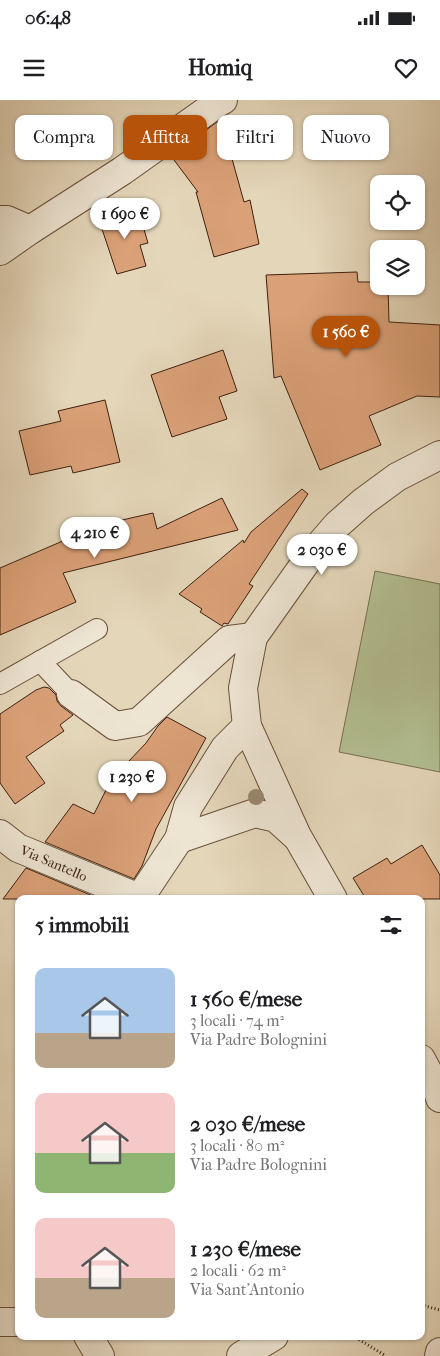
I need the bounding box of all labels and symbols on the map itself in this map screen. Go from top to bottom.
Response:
pin: 1 690 € [79,198,171,240]
pin: 1 560 € [300,316,392,358]
pin: 4 210 € [49,516,141,559]
pin: 2 030 € [276,534,368,576]
pin: 1 230 € [86,760,178,803]
street label: Via Santello [17,841,90,885]

